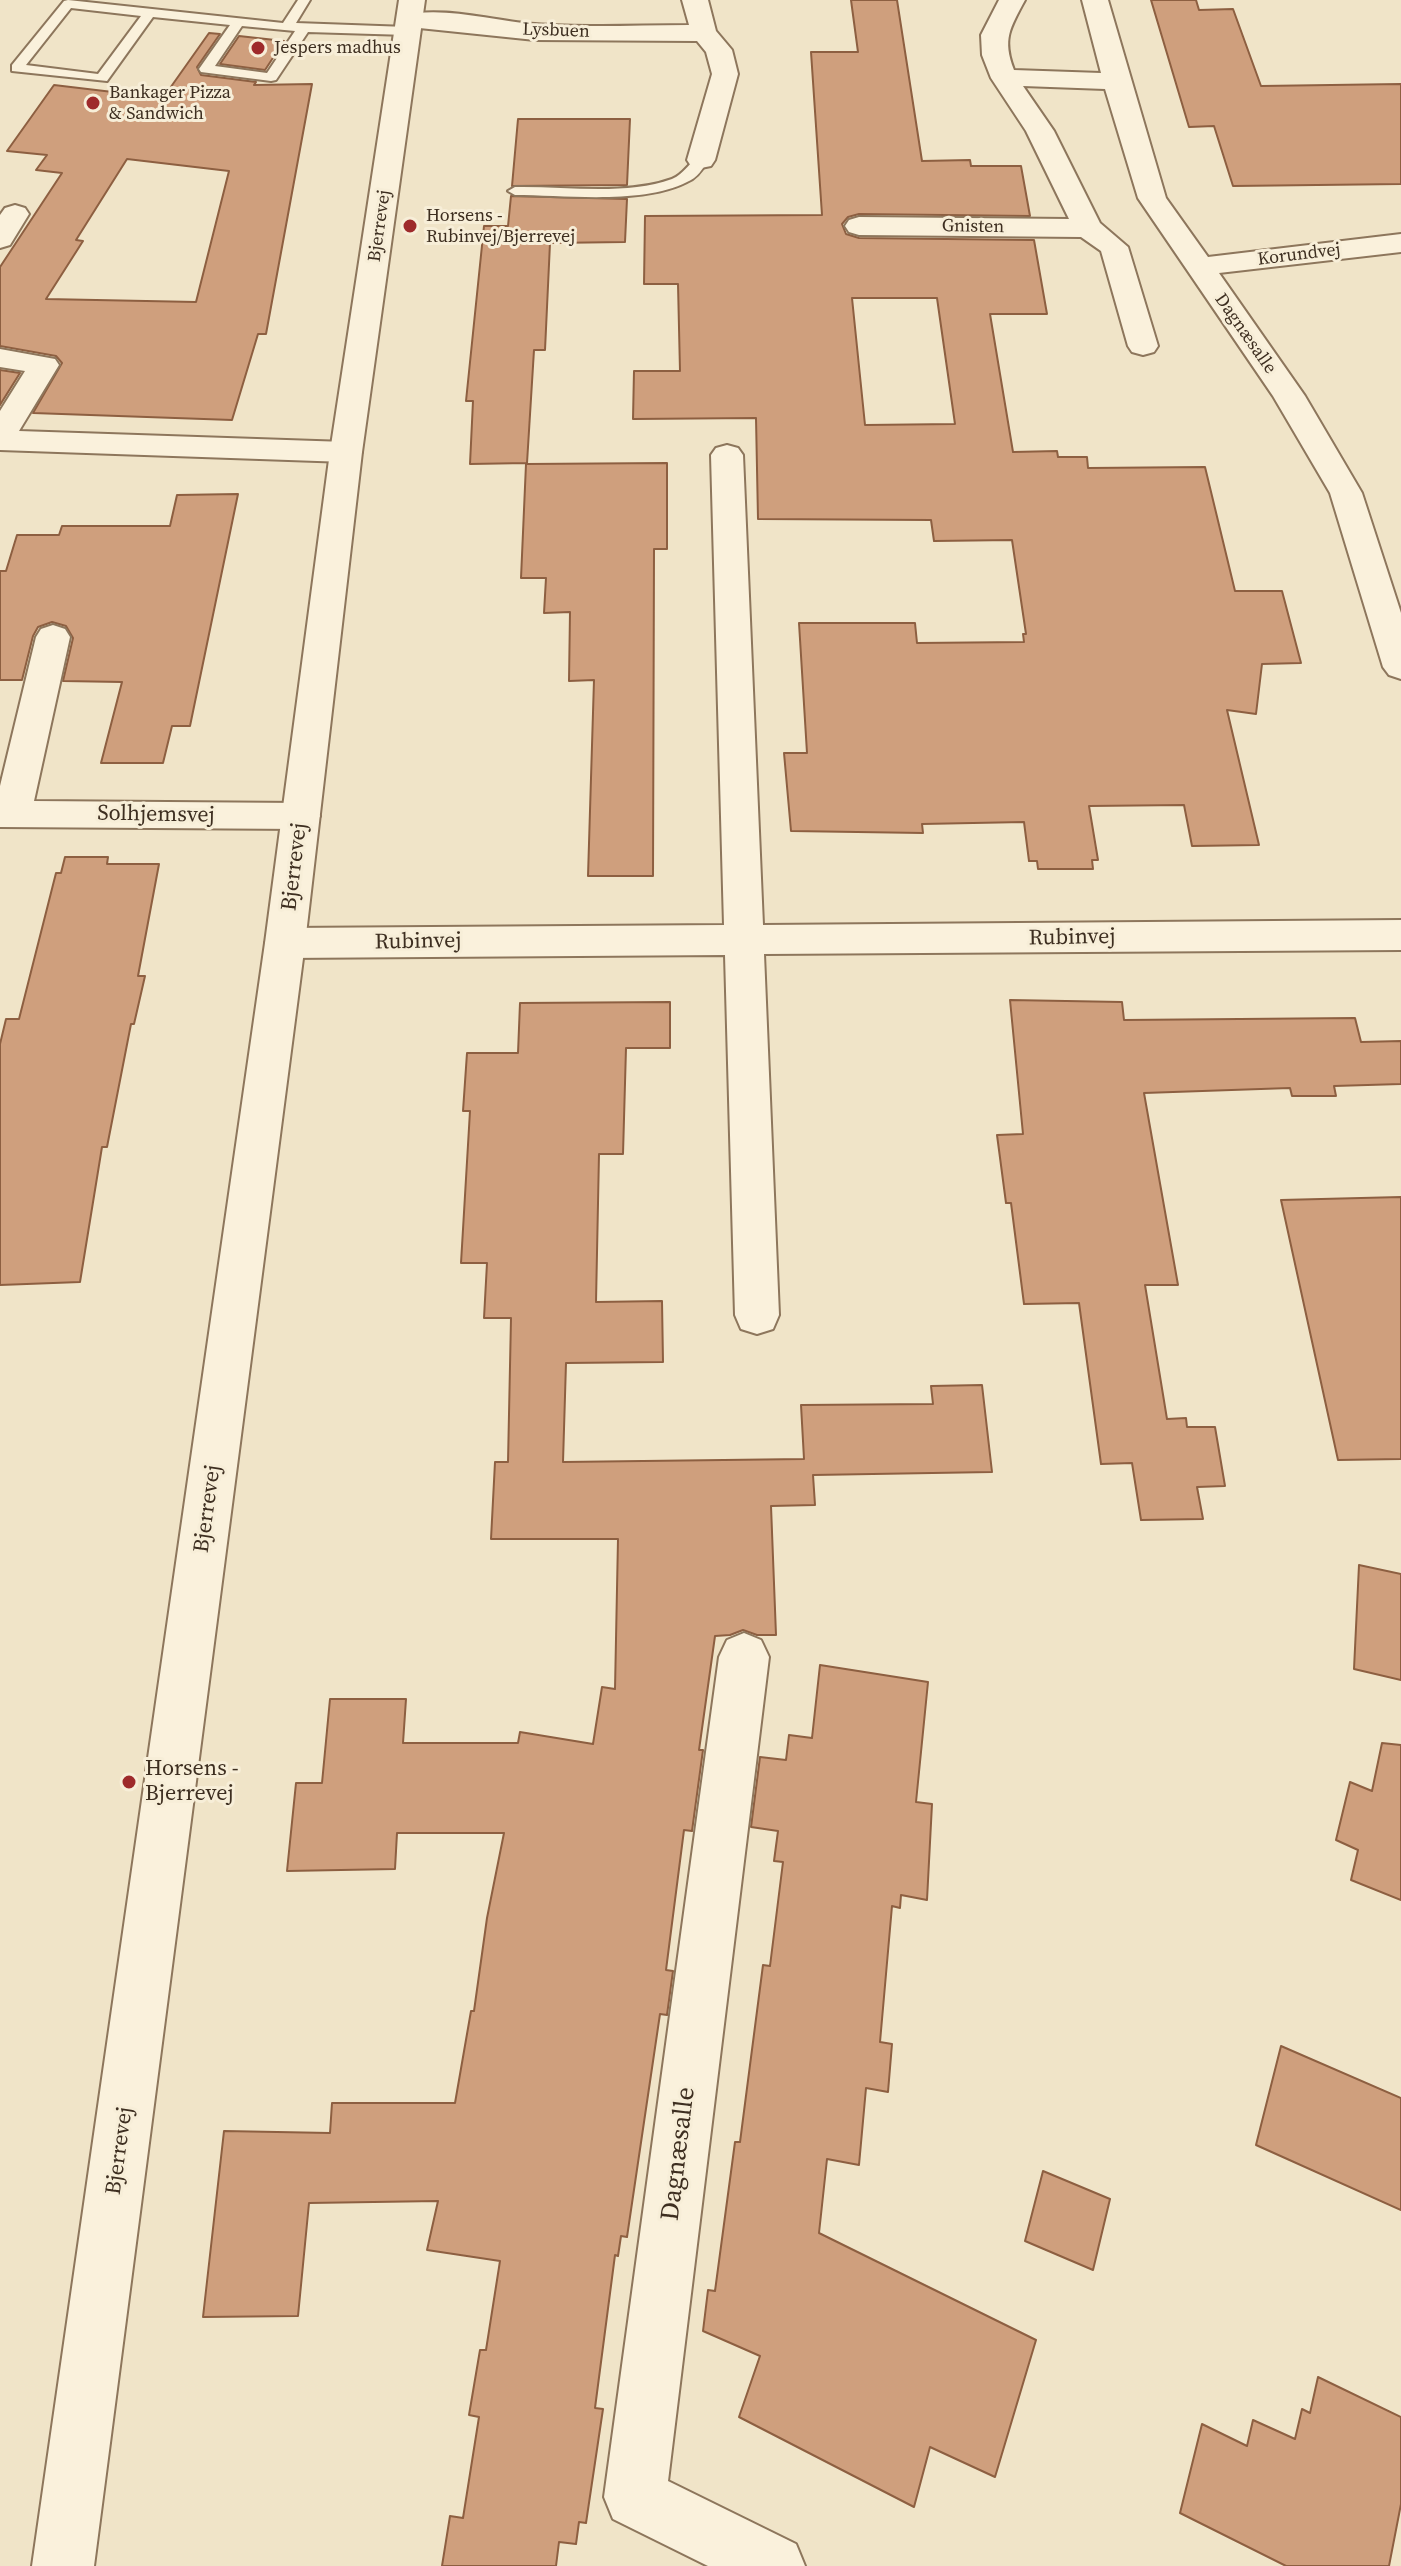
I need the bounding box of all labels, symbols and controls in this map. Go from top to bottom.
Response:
street label: Lysbuen [522,19,590,43]
place label: Jespers madhus [274,37,401,59]
marker: Jespers madhus [249,39,267,57]
place label: Bankager Pizza & Sandwich [109,82,231,124]
marker: Bankager Pizza & Sandwich [84,94,102,112]
street label: Bjerrevej [364,189,396,263]
place label: Horsens - Rubinvej/Bjerrevej [426,205,575,248]
street label: Gnisten [942,216,1004,238]
marker: Horsens - Rubinvej/Bjerrevej [401,217,419,235]
street label: Korundvej [1256,239,1342,271]
street label: Dagnæsalle [1209,290,1281,378]
street label: Solhjemsvej [97,801,215,829]
street label: Bjerrevej [277,821,313,913]
street label: Rubinvej [1028,924,1116,952]
street label: Rubinvej [374,928,462,956]
street label: Bjerrevej [189,1463,227,1555]
place label: Horsens - Bjerrevej [145,1756,239,1808]
marker: Horsens - Bjerrevej [120,1773,138,1791]
street label: Dagnæsalle [655,2085,703,2223]
street label: Bjerrevej [101,2105,139,2197]

